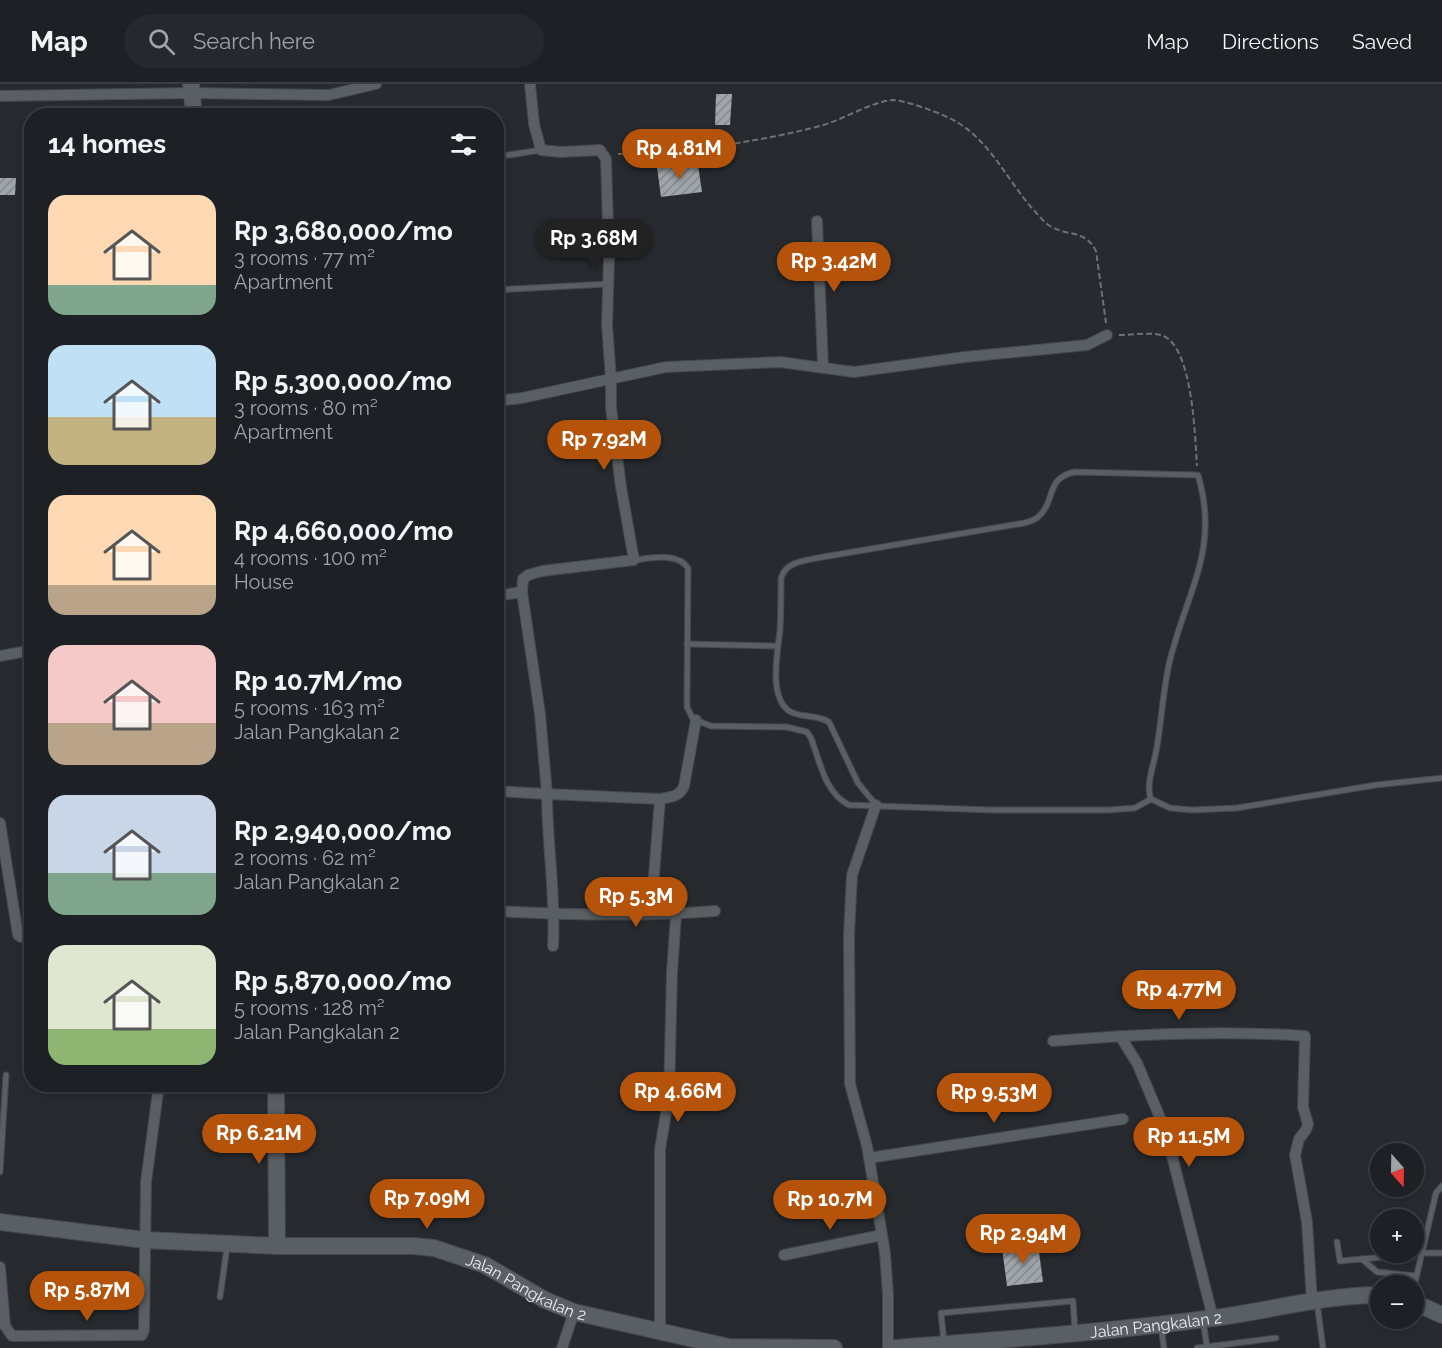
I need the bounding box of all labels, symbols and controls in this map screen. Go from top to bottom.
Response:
search box [124,14,544,68]
text: Map [30,25,88,58]
icon: search [145,25,178,58]
text: Search here [193,28,315,54]
text: Map [1146,29,1189,54]
text: Directions [1222,29,1319,54]
text: Saved [1352,29,1412,54]
icon: filters [447,128,480,161]
text: 14 homes [48,129,166,159]
pin: Rp 4.81M [617,129,741,180]
text: Rp 4.81M [636,136,722,160]
text: Rp 3,680,000/mo [234,216,453,246]
icon: home [96,219,168,291]
pin: Rp 3.68M [532,219,656,270]
text: Rp 3.68M [550,226,638,250]
pin: Rp 3.42M [772,242,896,293]
text: 3 rooms · 77 m² [234,246,375,270]
text: Rp 3.42M [791,249,877,273]
text: Apartment [234,270,333,294]
text: Rp 5,300,000/mo [234,366,452,396]
icon: home [96,369,168,441]
text: 3 rooms · 80 m² [234,396,378,420]
text: Apartment [234,420,333,444]
pin: Rp 7.92M [542,420,666,471]
text: Rp 7.92M [561,427,647,451]
text: Rp 4,660,000/mo [234,516,453,546]
icon: home [96,519,168,591]
text: 4 rooms · 100 m² [234,546,387,570]
text: House [234,570,294,594]
text: Rp 10.7M/mo [234,666,402,696]
icon: home [96,669,168,741]
text: 5 rooms · 163 m² [234,696,385,720]
text: Jalan Pangkalan 2 [234,720,400,744]
text: Rp 2,940,000/mo [234,816,452,846]
icon: home [96,819,168,891]
text: 2 rooms · 62 m² [234,846,376,870]
text: Jalan Pangkalan 2 [234,870,400,894]
pin: Rp 5.3M [581,877,691,928]
text: Rp 5.3M [599,884,673,908]
text: Rp 5,870,000/mo [234,966,452,996]
icon: home [96,969,168,1041]
pin: Rp 4.77M [1117,970,1241,1021]
text: Rp 4.77M [1136,977,1222,1001]
text: 5 rooms · 128 m² [234,996,385,1020]
text: Jalan Pangkalan 2 [234,1020,400,1044]
pin: Rp 4.66M [616,1072,740,1123]
pin: Rp 9.53M [932,1073,1056,1124]
text: Rp 4.66M [634,1079,722,1103]
text: Rp 9.53M [951,1080,1037,1104]
pin: Rp 6.21M [197,1114,321,1165]
pin: Rp 11.5M [1127,1117,1251,1168]
text: Rp 6.21M [216,1121,302,1145]
text: Rp 11.5M [1147,1124,1231,1148]
north arrow [1370,1143,1424,1197]
map controls [1370,1143,1424,1329]
pin: Rp 7.09M [365,1179,489,1230]
pin: Rp 10.7M [768,1180,892,1231]
text: Rp 7.09M [384,1186,470,1210]
text: Rp 10.7M [787,1187,873,1211]
button: + [1370,1209,1424,1263]
pin: Rp 2.94M [961,1214,1085,1265]
text: Rp 2.94M [980,1221,1066,1245]
street label: Jalan Pangkalan 2 [464,1250,588,1324]
pin: Rp 5.87M [25,1271,149,1322]
button: − [1370,1275,1424,1329]
text: Rp 5.87M [44,1278,130,1302]
street label: Jalan Pangkalan 2 [1089,1307,1223,1341]

